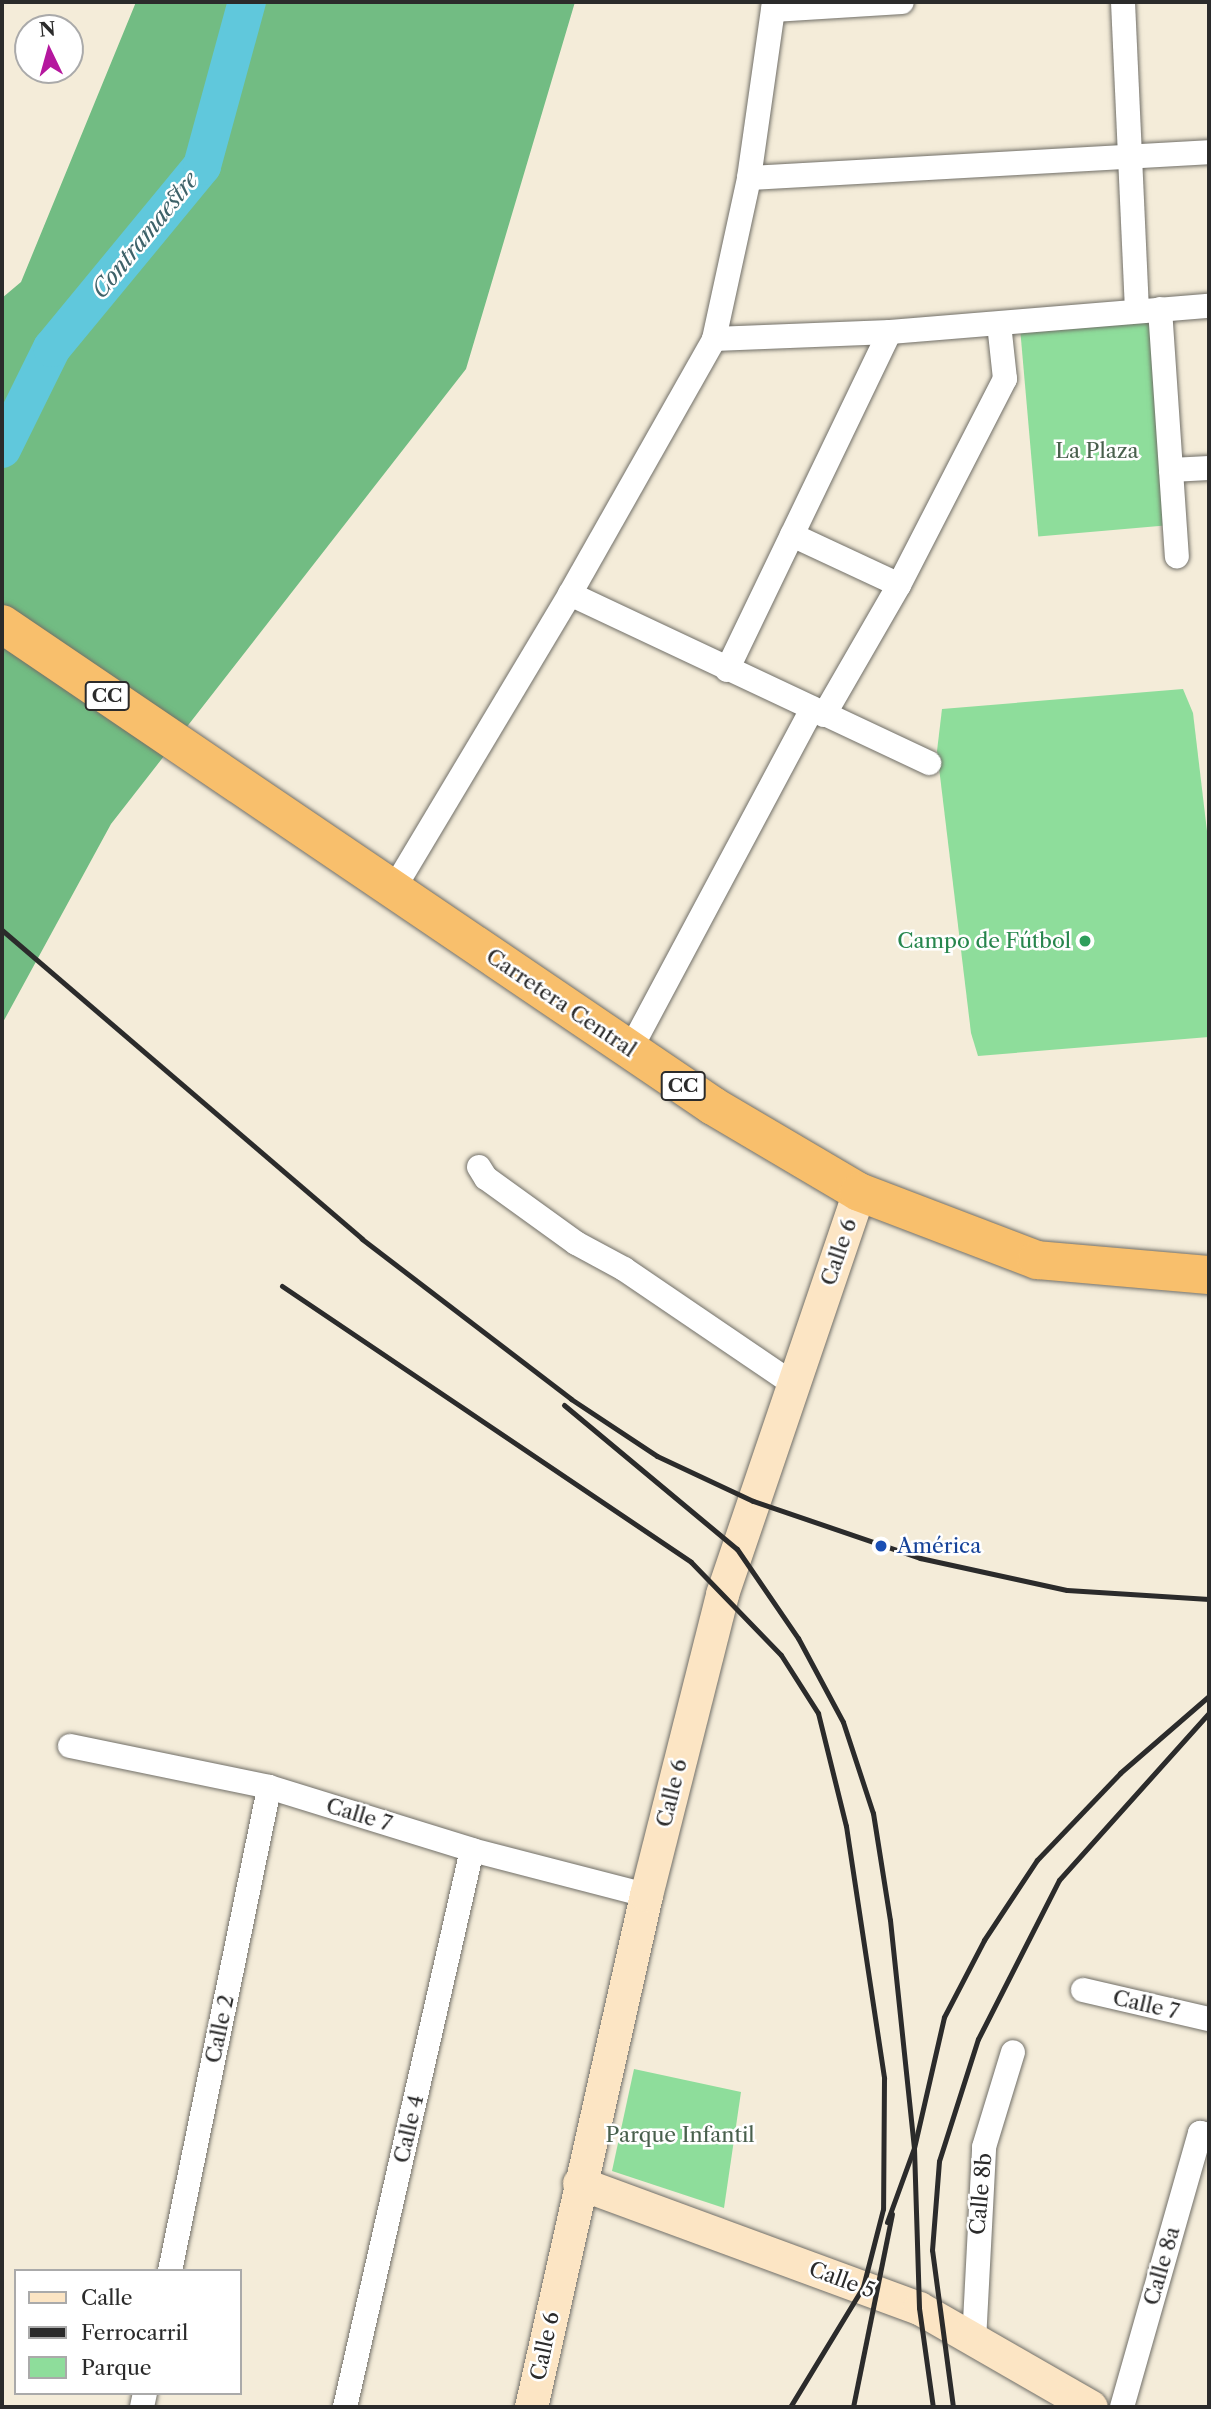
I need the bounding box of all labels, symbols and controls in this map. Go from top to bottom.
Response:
north arrow [14,14,84,84]
text: N [38,17,57,42]
water label: Contramaestre [86,166,204,304]
park label: La Plaza [1055,438,1139,464]
road number: CC [84,680,130,712]
place label: Campo de Fútbol [897,928,1071,954]
marker: Campo de Fútbol [1077,933,1093,949]
street label: Carretera Central [481,943,641,1063]
road number: CC [660,1070,706,1102]
street label: Calle 6 [816,1215,862,1289]
place label: América [897,1533,981,1559]
marker: América [871,1536,891,1556]
street label: Calle 6 [651,1756,693,1830]
street label: Calle 7 [323,1793,395,1837]
street label: Calle 7 [1110,1985,1182,2025]
street label: Calle 2 [200,1993,240,2065]
street label: Calle 4 [389,2092,429,2166]
park label: Parque Infantil [605,2122,755,2148]
street label: Calle 8b [965,2152,997,2236]
street label: Calle 8a [1139,2224,1185,2308]
street label: Calle 5 [806,2256,878,2304]
legend [14,2269,242,2395]
text: Calle [81,2285,133,2310]
street label: Calle 6 [525,2309,565,2383]
text: Ferrocarril [81,2320,188,2345]
text: Parque [81,2355,152,2380]

